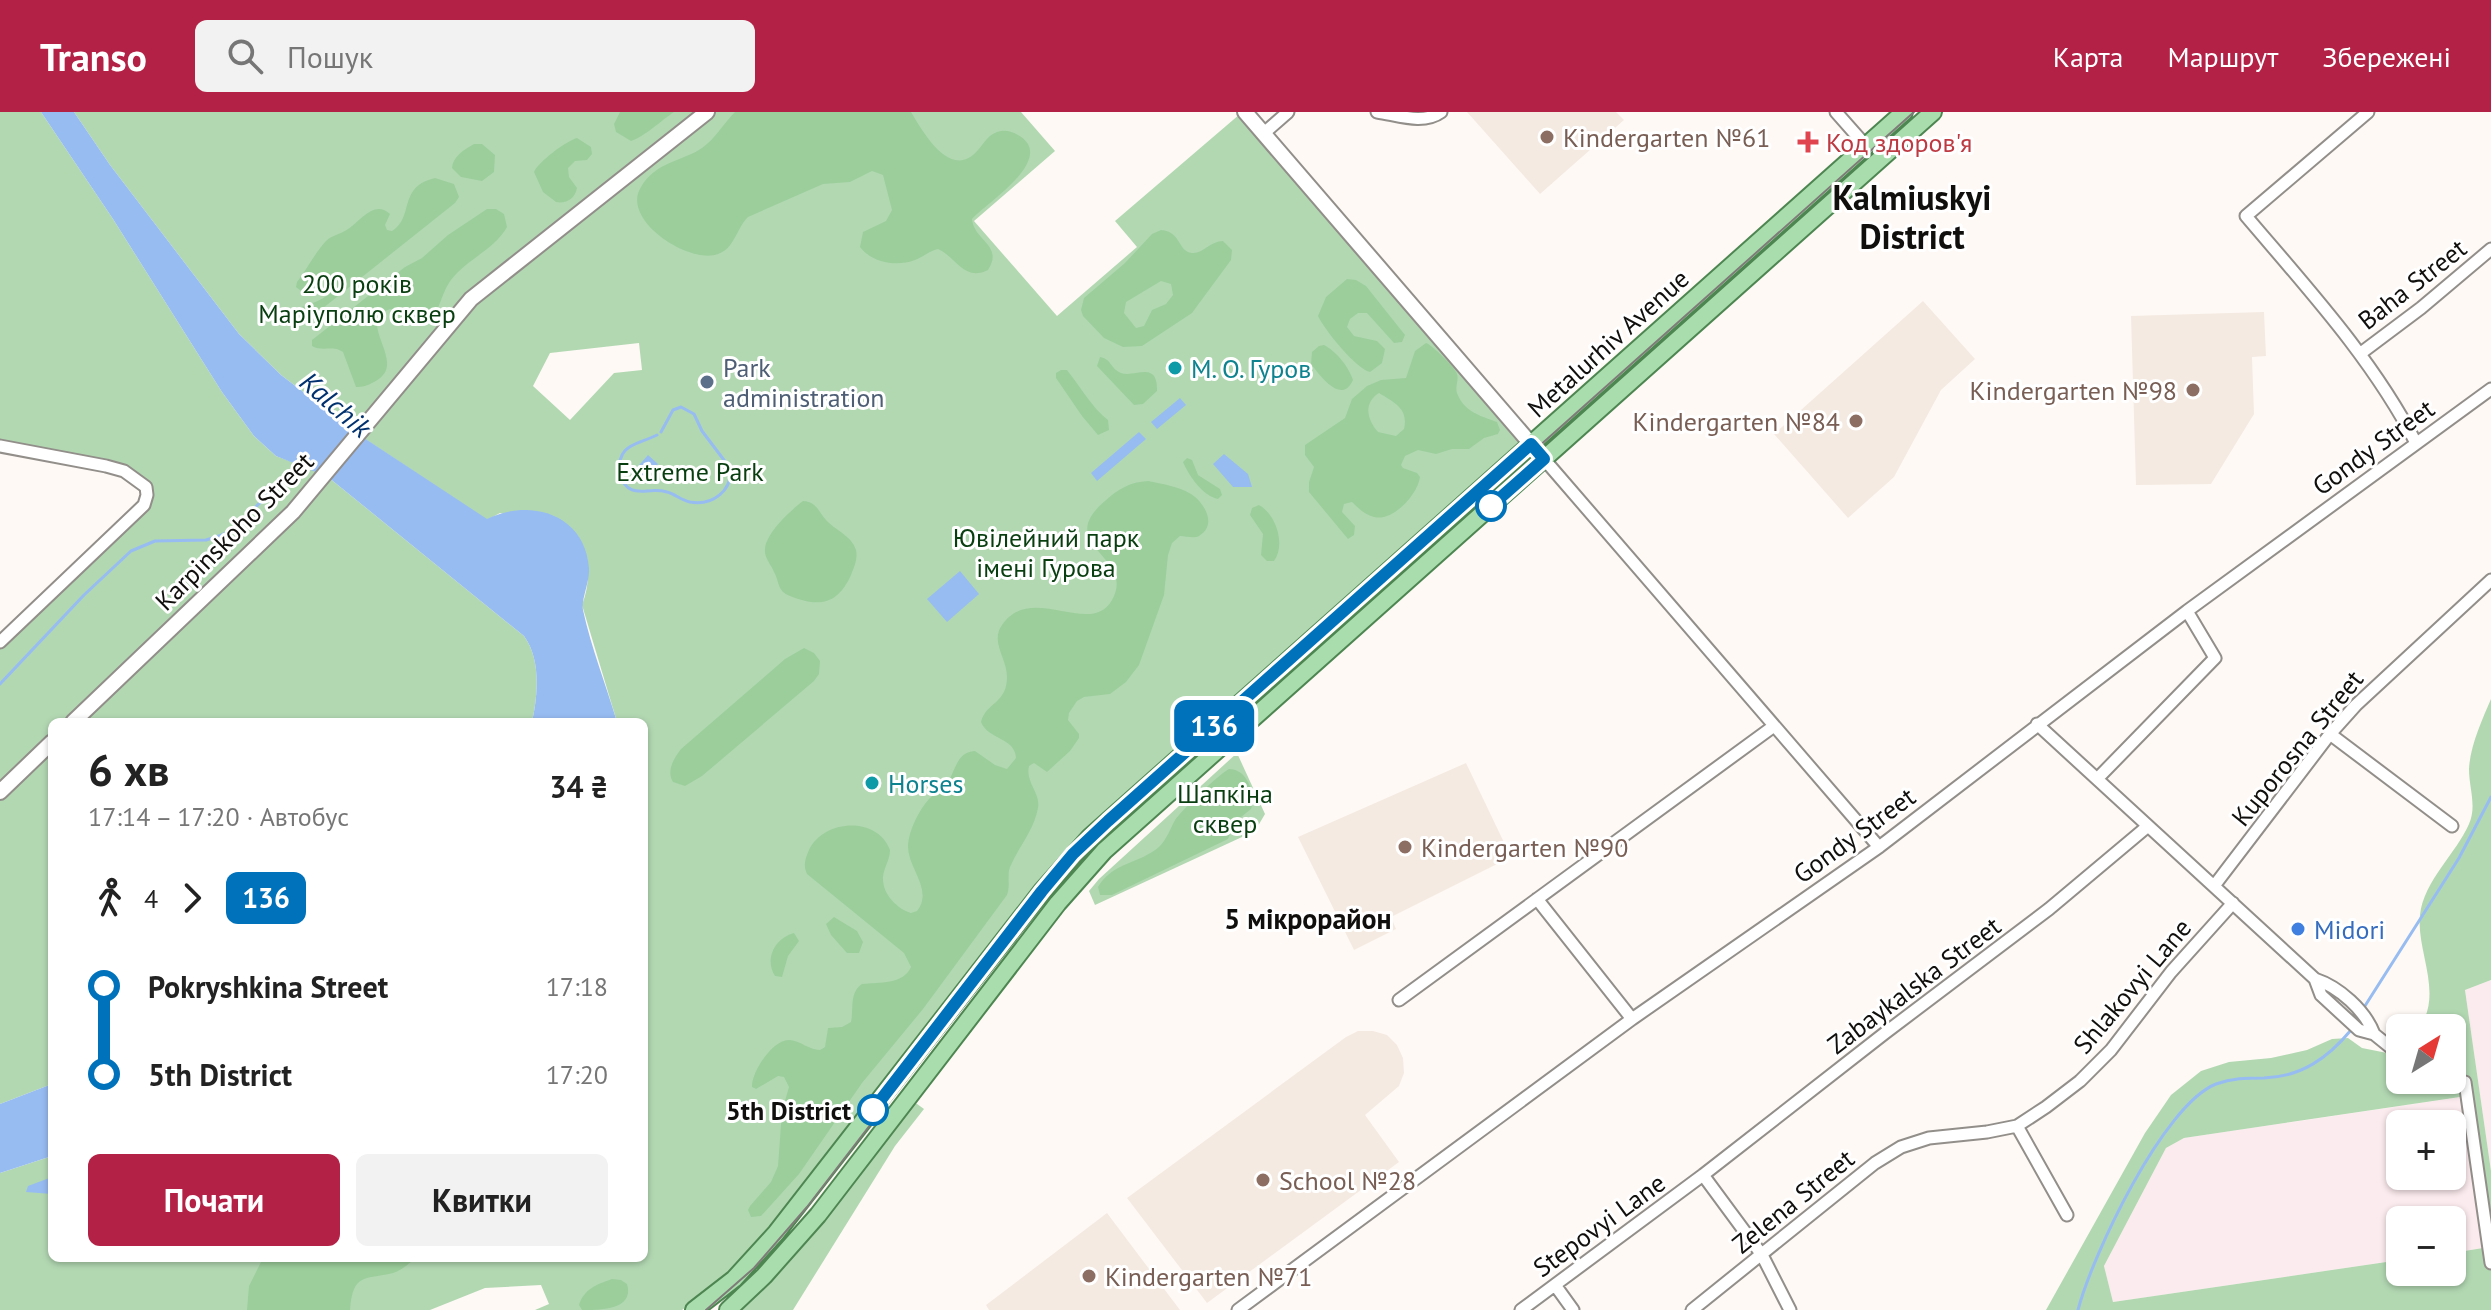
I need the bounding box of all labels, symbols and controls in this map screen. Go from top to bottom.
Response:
search box [195,20,755,92]
text: Transo [40,32,147,81]
icon: search [223,34,267,78]
text: Пошук [287,37,373,76]
text: Карта [2053,38,2124,75]
text: Маршрут [2168,38,2278,75]
text: Збережені [2322,38,2451,75]
place label: Kindergarten №61 [1563,121,1770,154]
place label: Код здоров'я [1826,126,1972,159]
marker: Kindergarten №61 [1538,128,1556,146]
marker: Код здоров'я [1797,131,1819,153]
district label: Kalmiuskyi District [1833,175,1991,258]
street label: Baha Street [2351,231,2473,337]
street label: Metalurhiv Avenue [1520,262,1696,424]
park label: 200 років Маріуполю сквер [258,267,456,330]
place label: Park administration [723,351,885,414]
place label: М. О. Гуров [1191,352,1311,385]
marker: М. О. Гуров [1166,359,1184,377]
water label: Kalchik [293,363,381,446]
marker: Park administration [698,373,716,391]
place label: Kindergarten №98 [1970,374,2177,407]
marker: Kindergarten №98 [2184,381,2202,399]
street label: Gondy Street [2306,392,2441,502]
place label: Kindergarten №84 [1633,405,1840,438]
marker: Kindergarten №84 [1847,412,1865,430]
street label: Karpinskoho Street [148,445,320,617]
park label: Extreme Park [616,455,764,488]
unlabelled marker [1476,491,1506,521]
park label: Ювілейний парк імені Гурова [953,521,1140,584]
street label: Kuporosna Street [2224,663,2370,833]
line badge: 136 [1168,700,1260,752]
text: 136 [1190,707,1238,744]
text: 6 хв [88,741,169,798]
text: 34 ₴ [549,767,608,806]
place label: Horses [888,767,963,800]
marker: Horses [863,774,881,792]
park label: Шапкіна сквер [1177,777,1273,840]
street label: Gondy Street [1787,780,1922,890]
text: 17:14 – 17:20 · Автобус [88,800,349,833]
place label: Kindergarten №90 [1421,831,1628,864]
marker: Kindergarten №90 [1396,838,1414,856]
icon: walk [88,876,132,920]
icon: forward [170,876,214,920]
text: 136 [242,879,290,916]
text: 4 [144,882,158,915]
district label: 5 мікрорайон [1224,900,1392,937]
street label: Zabaykalska Street [1821,909,2007,1061]
street label: Shlakovyi Lane [2066,912,2198,1060]
place label: Midori [2314,913,2385,946]
marker: Midori [2289,920,2307,938]
text: Pokryshkina Street [148,967,388,1006]
text: 17:18 [546,970,608,1003]
north arrow [2386,1014,2466,1094]
map controls [2386,1014,2466,1286]
text: 5th District [148,1055,292,1094]
text: 17:20 [546,1058,608,1091]
place label: 5th District [726,1094,851,1127]
marker: 5th District [858,1095,888,1125]
button: + [2386,1110,2466,1190]
street label: Zelena Street [1725,1142,1861,1260]
button: Почати [88,1154,340,1246]
button: Квитки [356,1154,608,1246]
place label: School №28 [1279,1164,1416,1197]
street label: Stepovyi Lane [1527,1166,1671,1284]
marker: School №28 [1254,1171,1272,1189]
button: − [2386,1206,2466,1286]
place label: Kindergarten №71 [1105,1260,1312,1293]
marker: Kindergarten №71 [1080,1267,1098,1285]

